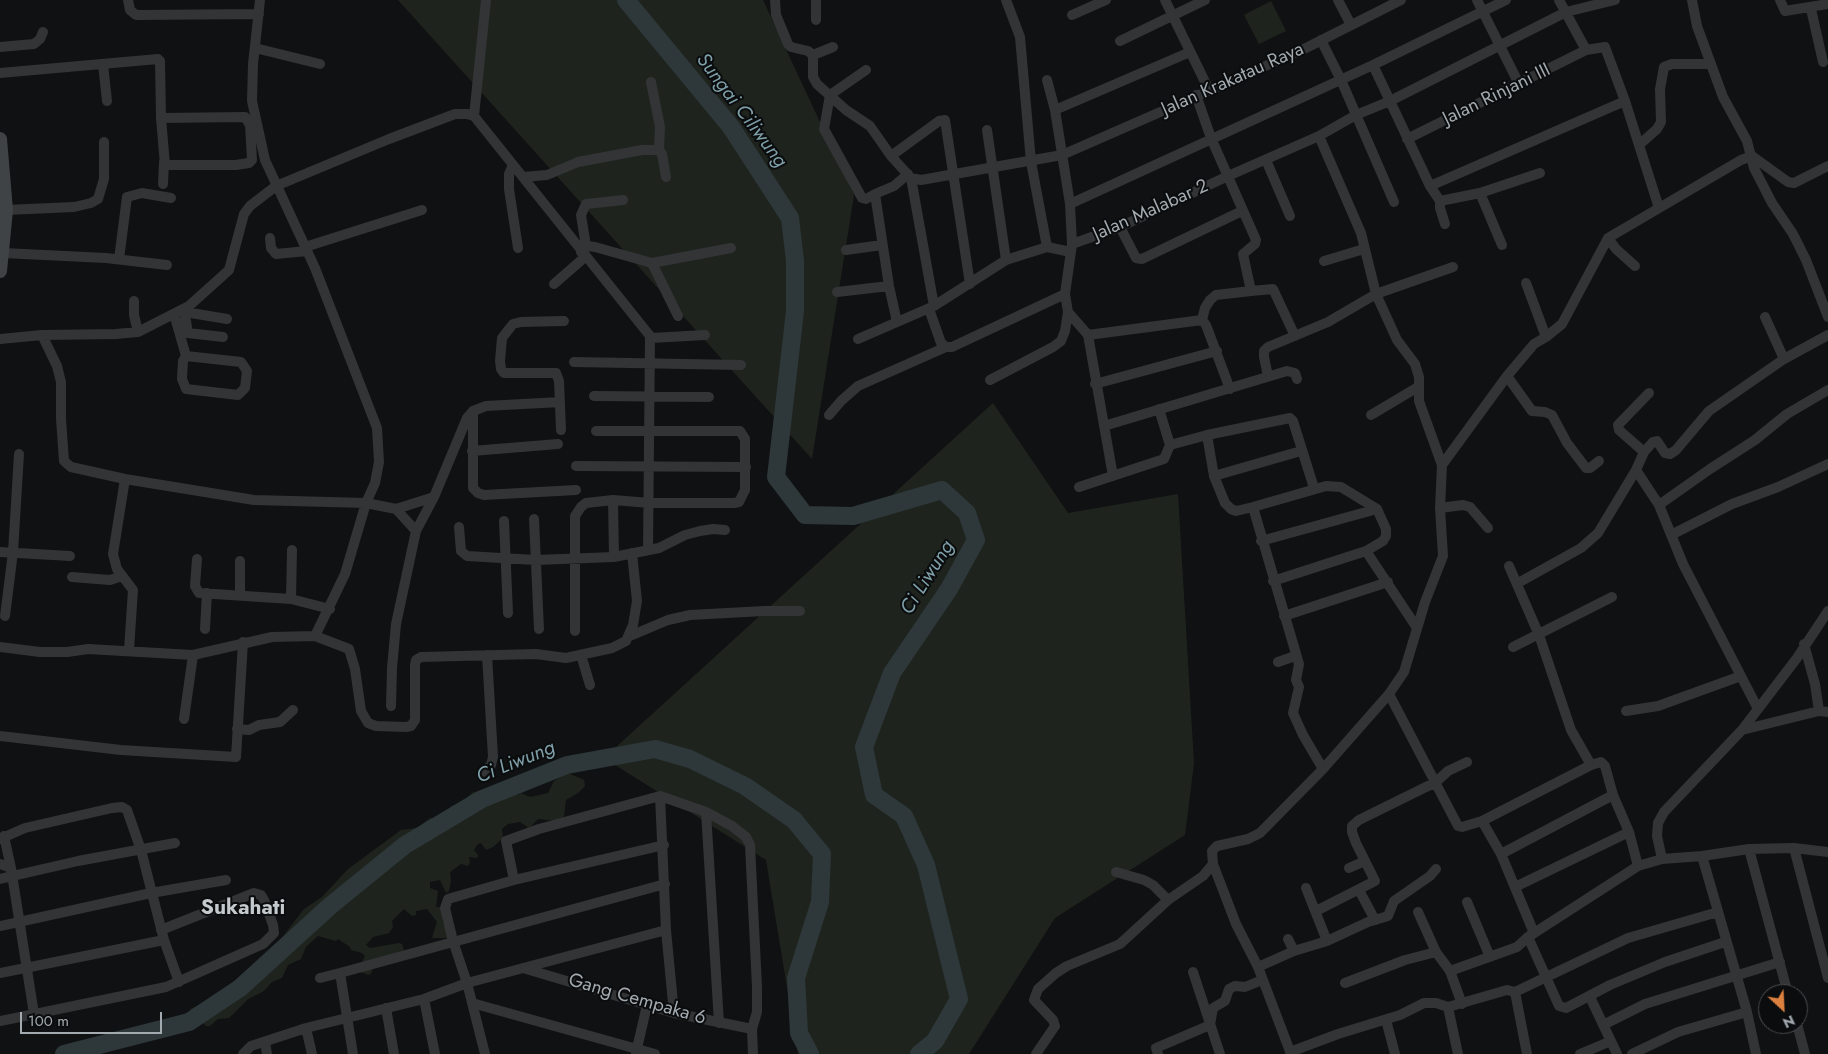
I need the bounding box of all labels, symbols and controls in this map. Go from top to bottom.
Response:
street label: Jalan Krakatau Raya [1158,38,1308,122]
water label: Sungai Ciliwung [690,49,792,173]
street label: Jalan Rinjani III [1439,59,1555,131]
street label: Jalan Malabar 2 [1090,175,1212,247]
water label: Ci Liwung [896,537,960,619]
water label: Ci Liwung [473,736,559,790]
district label: Sukahati [201,896,285,922]
street label: Gang Cempaka 6 [566,969,708,1031]
north arrow [1758,984,1808,1034]
scale bar [22,1002,165,1034]
text: 100 m [28,1010,69,1032]
text: N [1780,1010,1798,1033]

